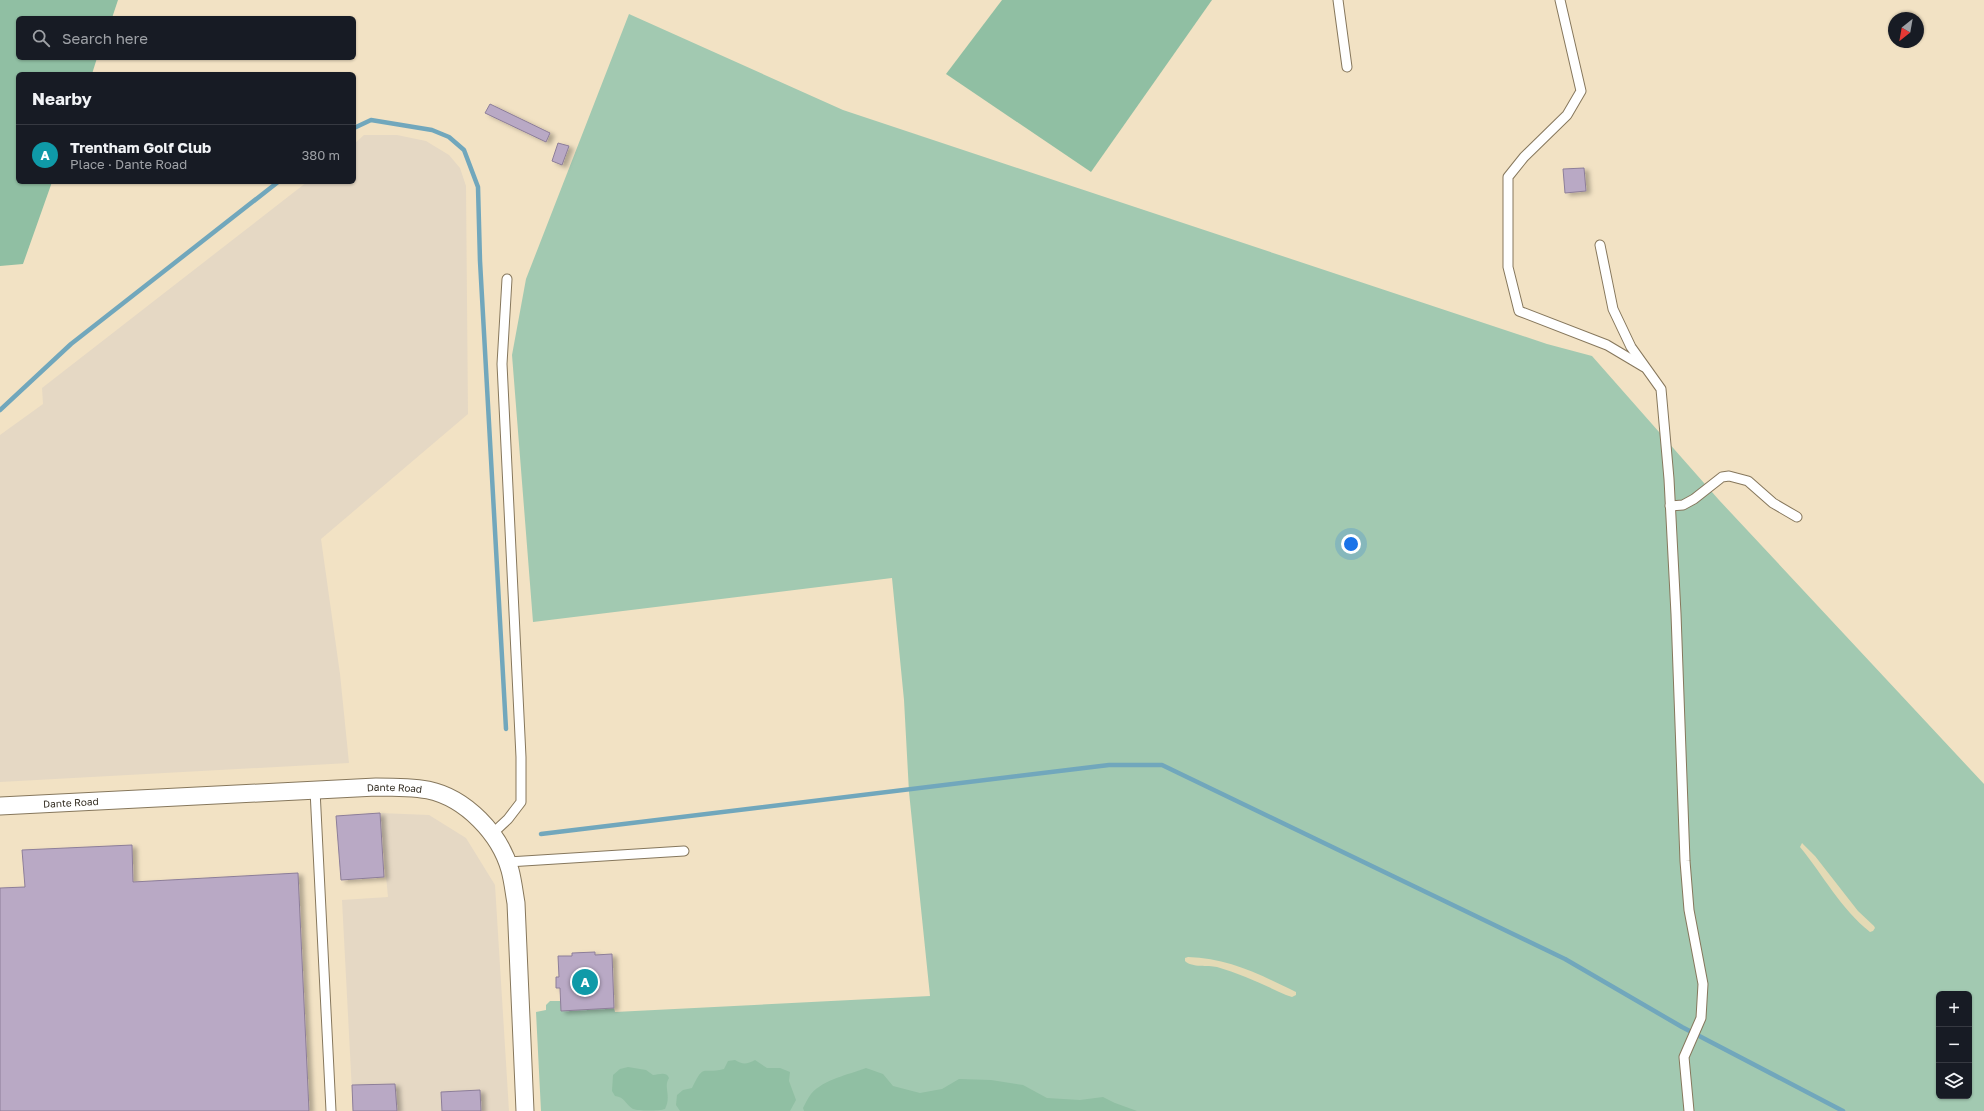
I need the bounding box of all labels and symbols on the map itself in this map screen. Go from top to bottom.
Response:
north arrow [1888,12,1924,48]
your location [1341,534,1361,554]
street label: Dante Road [366,781,423,795]
street label: Dante Road [43,795,99,810]
pin: A [572,967,598,997]

